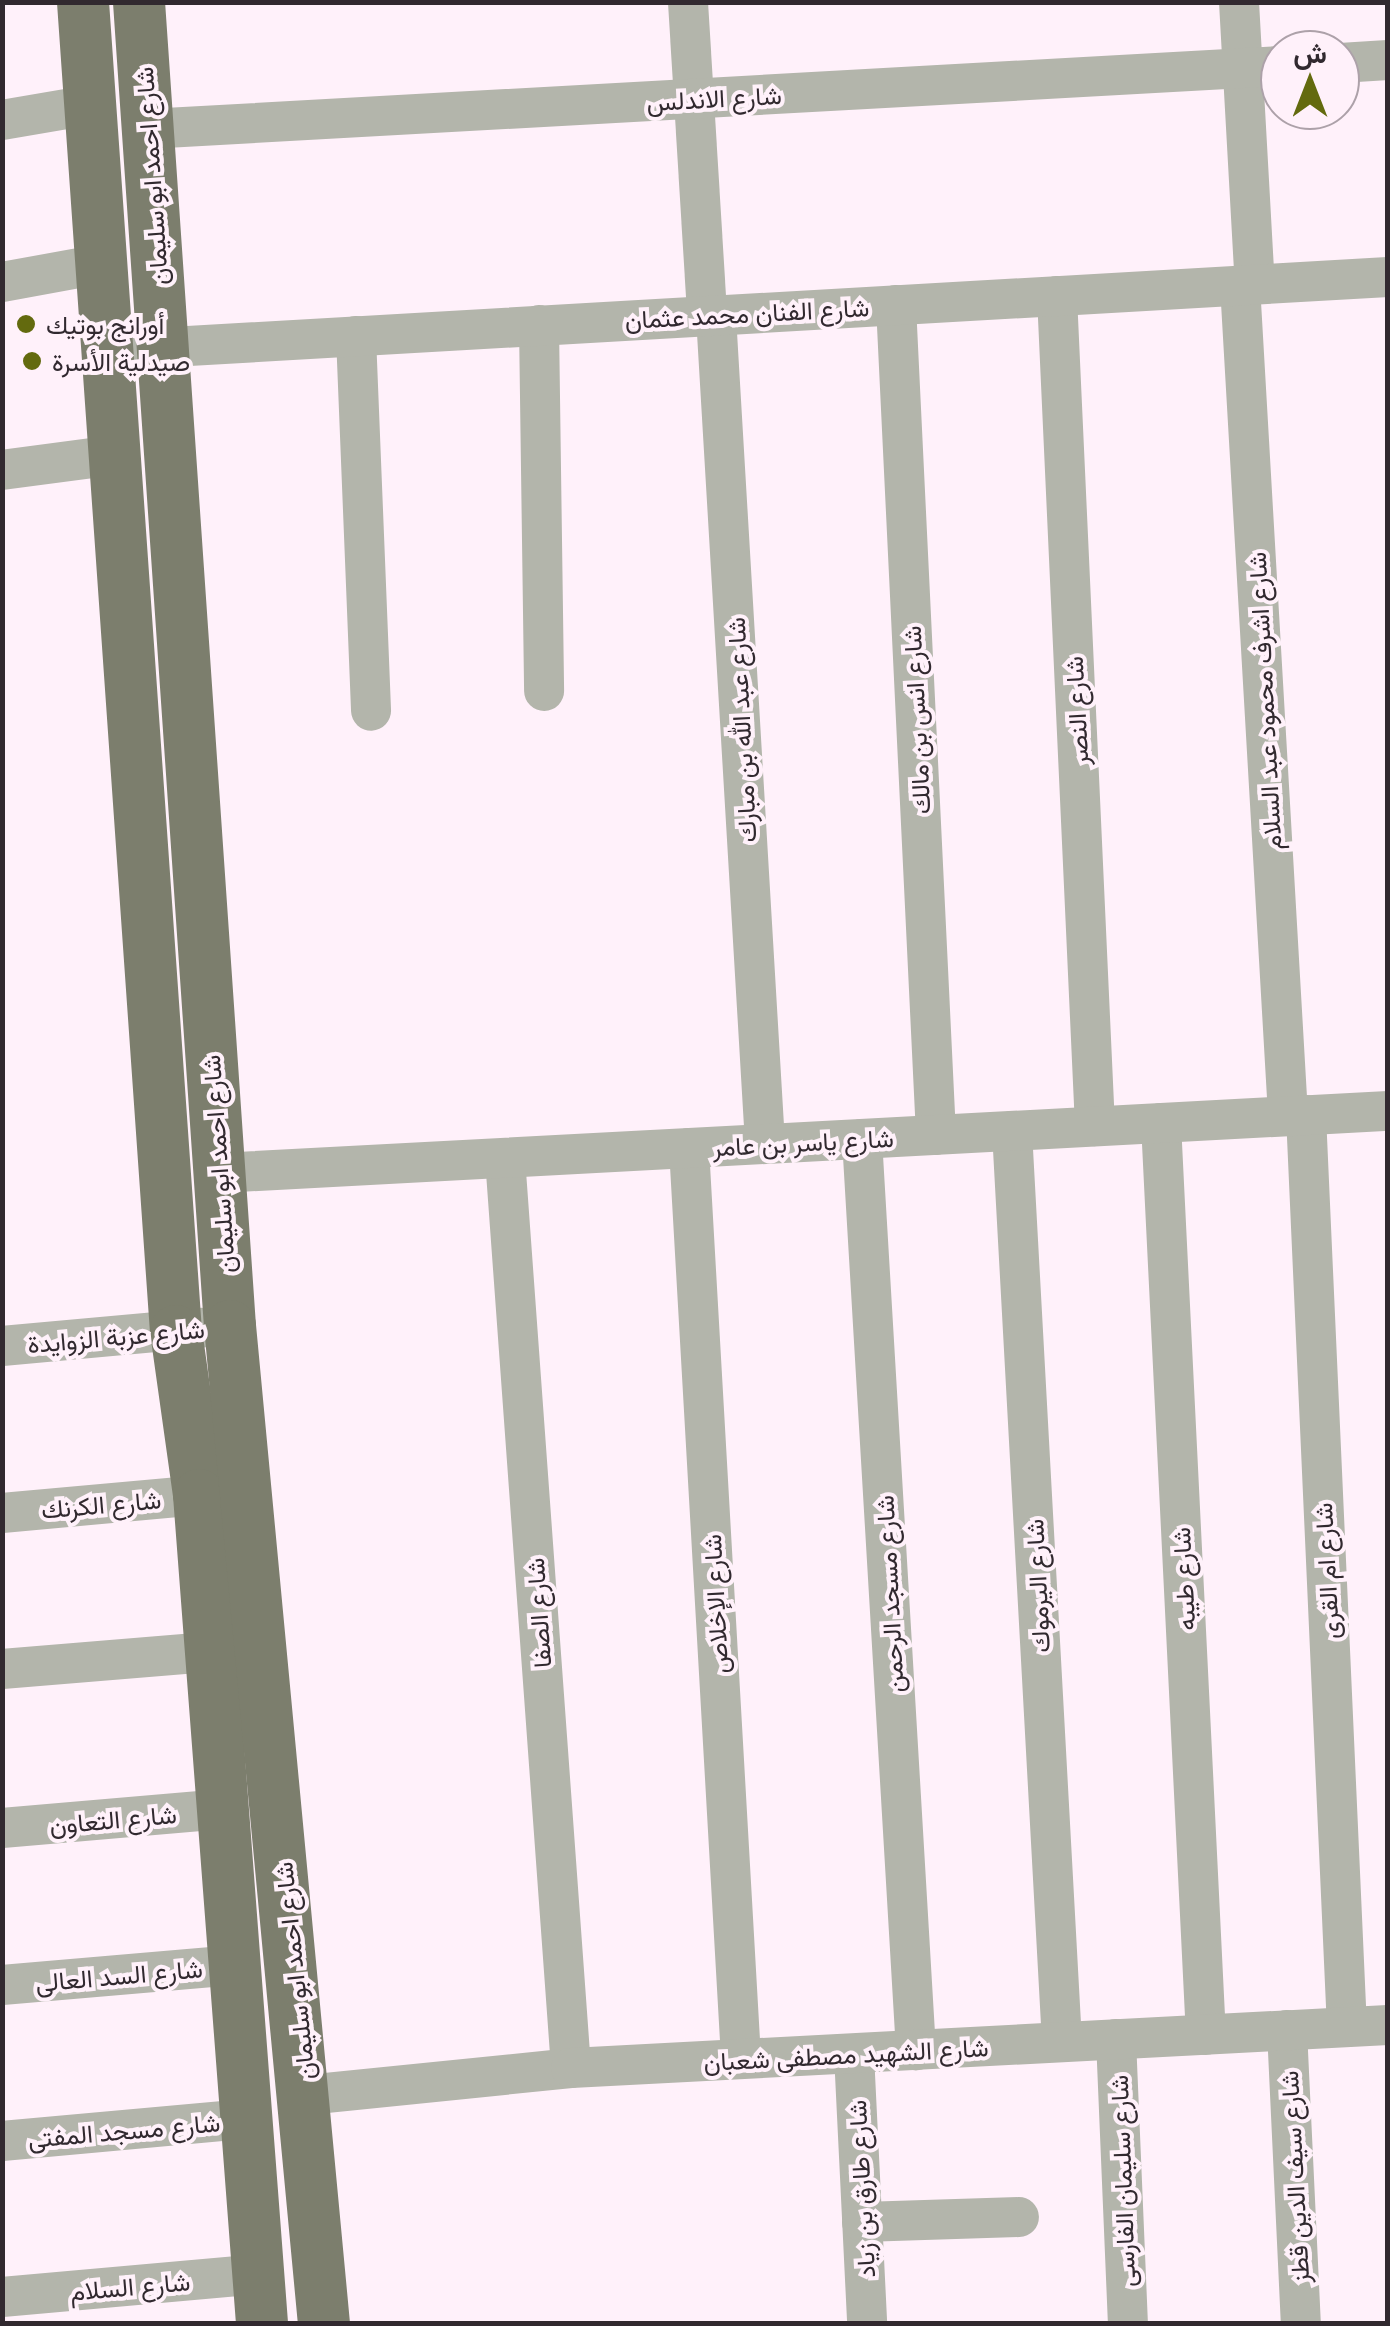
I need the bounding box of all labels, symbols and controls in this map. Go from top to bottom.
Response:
north arrow [1260,30,1360,130]
text: ش [1293,33,1327,71]
street label: شارع احمد ابو سليمان [128,66,174,286]
street label: شارع الاندلس [646,79,782,117]
street label: شارع الفنان محمد عثمان [624,292,870,334]
place label: أورانج بوتيك [46,309,164,339]
marker: أورانج بوتيك [15,313,37,335]
place label: صيدلية الأسرة [52,346,190,376]
marker: صيدلية الأسرة [21,350,43,372]
street label: شارع اشرف محمود عبد السلام [1241,551,1287,851]
street label: شارع عبد الله بن مبارك [720,617,762,843]
street label: شارع انس بن مالك [896,625,936,815]
street label: شارع النصر [1058,656,1094,766]
street label: شارع احمد ابو سليمان [195,1054,241,1274]
street label: شارع ياسر بن عامر [712,1122,894,1162]
street label: شارع عزبة الزوايدة [26,1313,206,1359]
street label: شارع الكرنك [40,1484,162,1524]
street label: شارع مسجد الرحمن [869,1494,909,1694]
street label: شارع ام القرى [1307,1502,1345,1640]
street label: شارع اليرموك [1019,1518,1055,1654]
street label: شارع طيبه [1165,1526,1201,1632]
street label: شارع الإخلاص [696,1533,734,1675]
street label: شارع الصفا [519,1557,557,1669]
street label: شارع التعاون [48,1798,178,1840]
street label: شارع احمد ابو سليمان [268,1861,320,2081]
street label: شارع السد العالى [34,1953,204,1997]
street label: شارع الشهيد مصطفى شعبان [703,2032,989,2076]
street label: شارع سيف الدين قطز [1273,2070,1315,2284]
street label: شارع سليمان الفارسى [1103,2074,1141,2288]
street label: شارع طارق بن زياد [841,2099,881,2279]
street label: شارع مسجد المفتى [27,2107,221,2153]
street label: شارع السلام [69,2266,191,2306]

